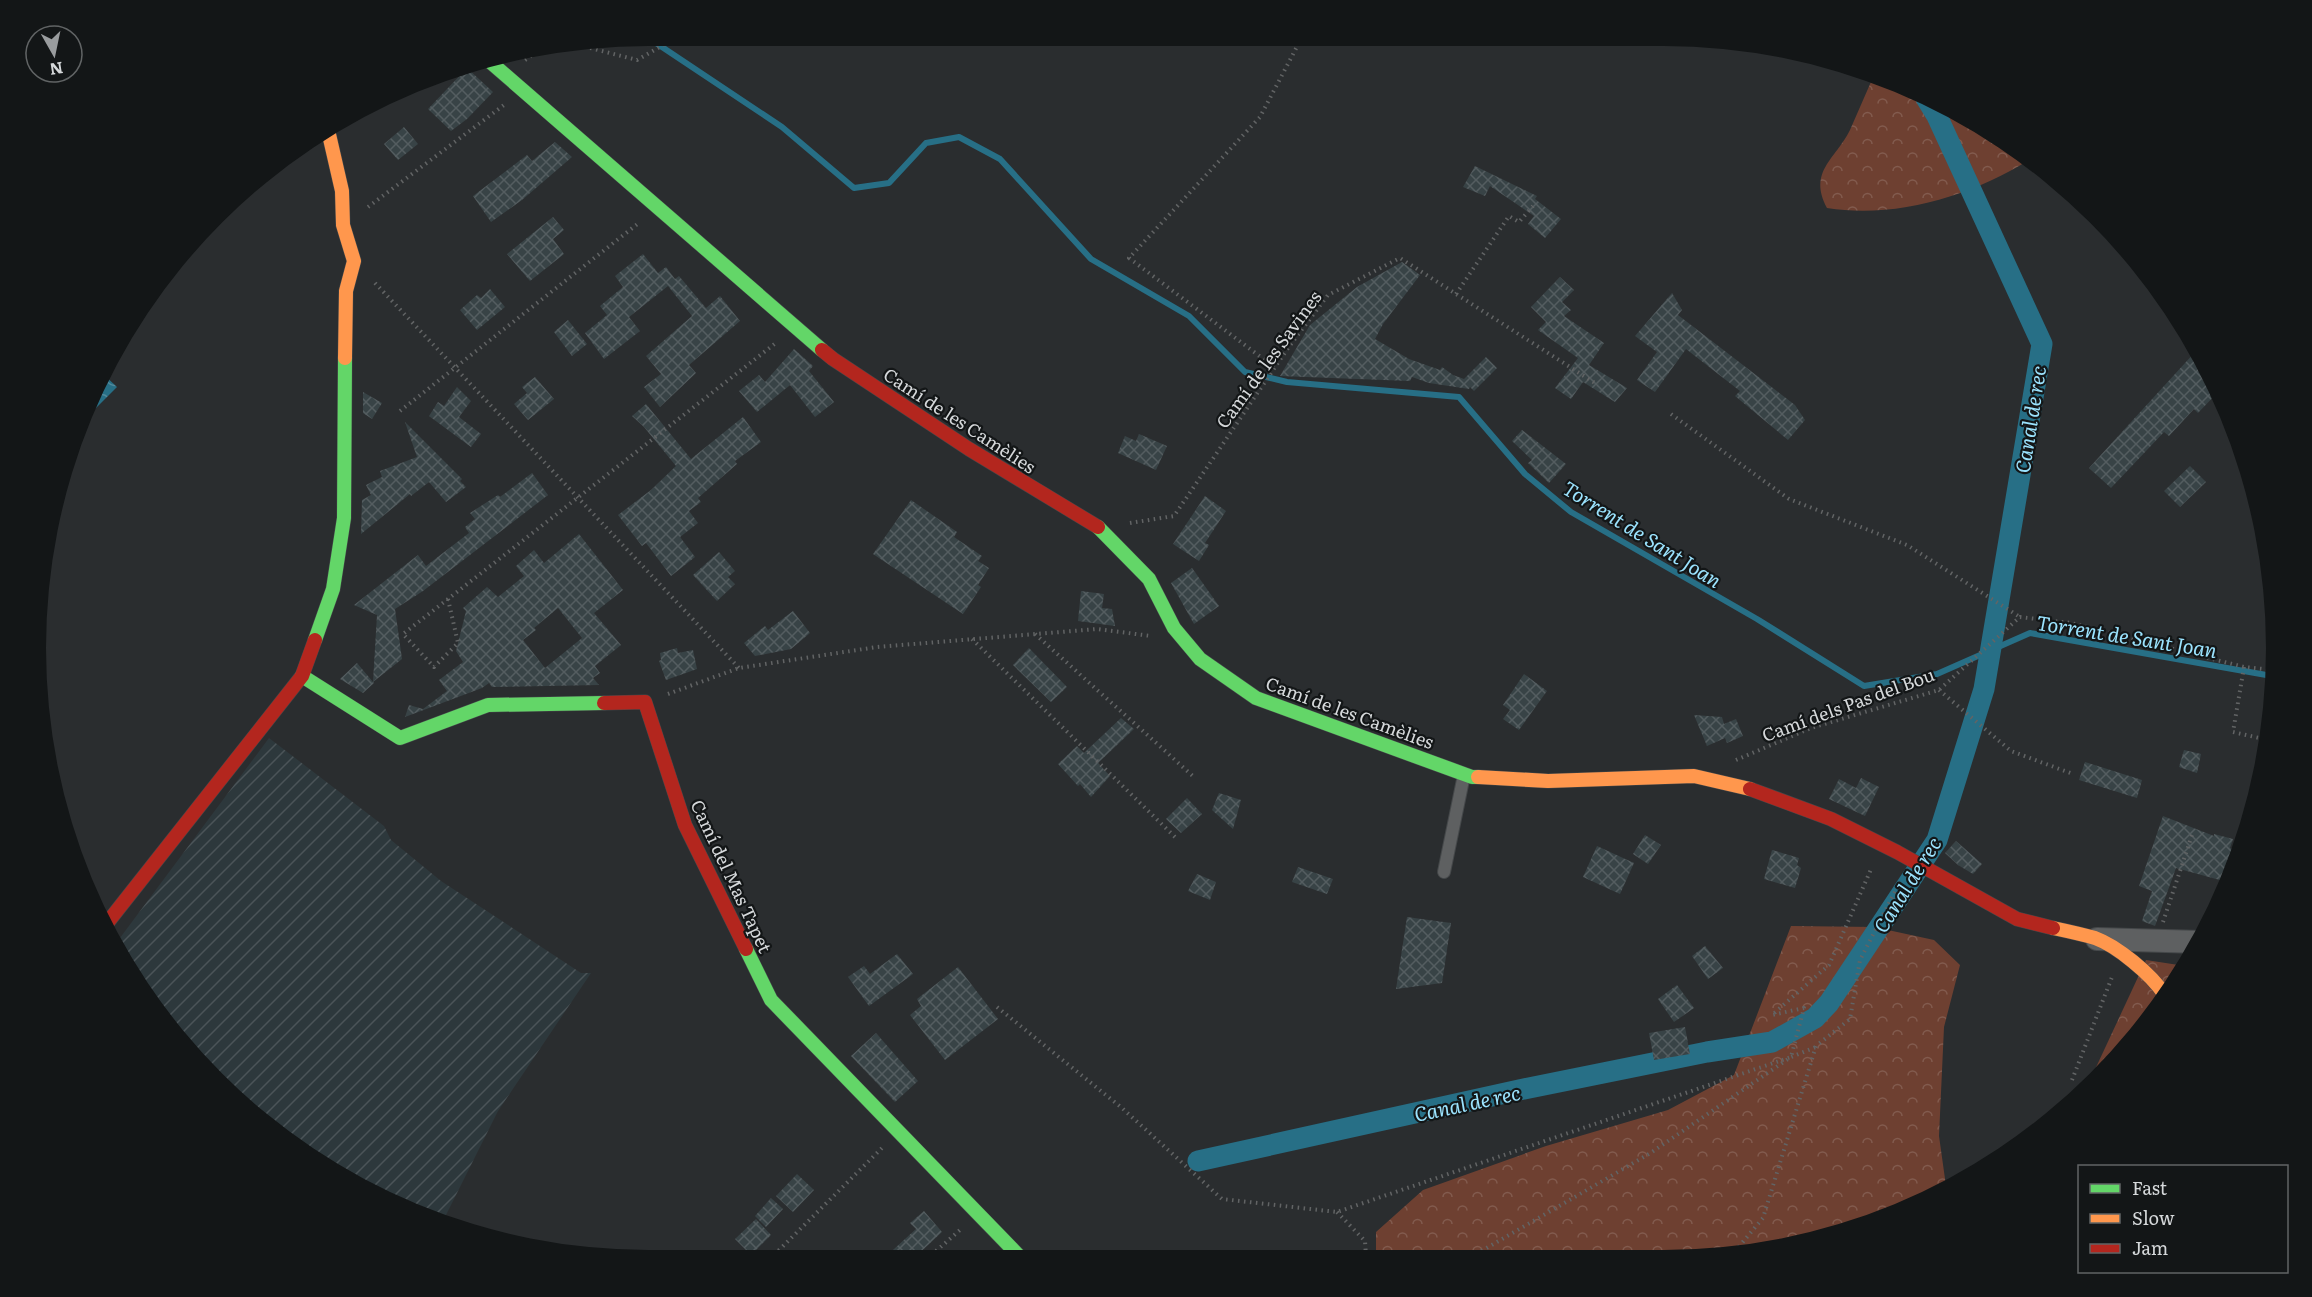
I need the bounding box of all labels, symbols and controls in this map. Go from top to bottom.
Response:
north arrow [24,24,84,84]
text: N [48,57,65,83]
street label: Camí de les Savines [1209,284,1327,434]
street label: Camí de les Camèlies [878,360,1042,480]
water label: Canal de rec [2006,363,2052,475]
water label: Torrent de Sant Joan [1558,472,1728,594]
water label: Torrent de Sant Joan [2035,606,2219,664]
street label: Camí dels Pas del Bou [1758,660,1938,748]
street label: Camí de les Camèlies [1262,669,1438,755]
street label: Camí del Mas Tapet [685,795,780,958]
water label: Canal de rec [1865,830,1947,938]
water label: Canal de rec [1411,1076,1523,1128]
legend [2078,1165,2288,1273]
text: Fast [2132,1174,2168,1201]
text: Slow [2132,1204,2175,1231]
text: Jam [2132,1234,2168,1261]

